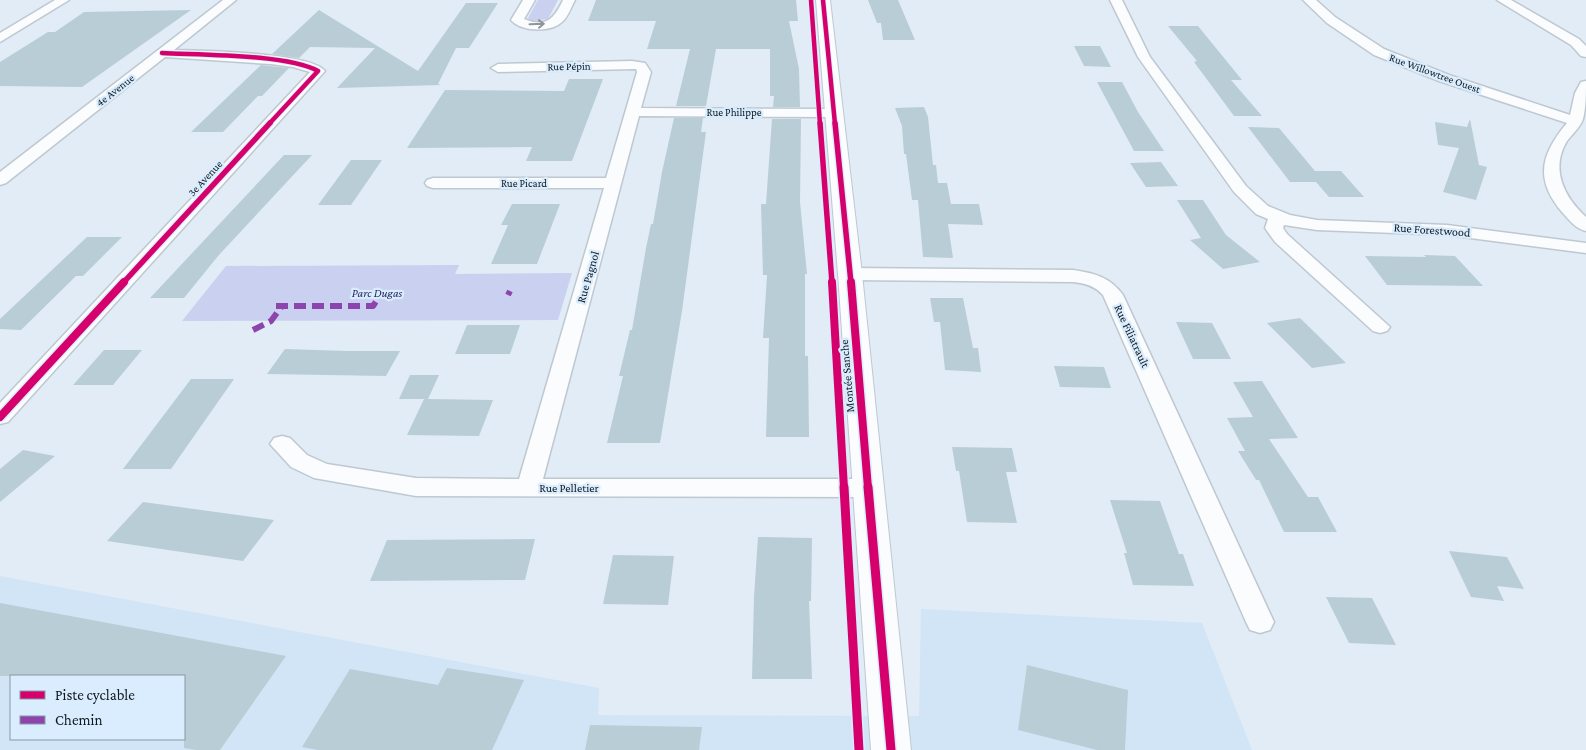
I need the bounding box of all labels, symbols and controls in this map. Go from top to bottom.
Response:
one-way arrow [529,19,545,29]
street label: Rue Willowtree Ouest [1388,51,1482,95]
street label: Rue Pépin [547,60,591,73]
street label: 4e Avenue [94,71,137,109]
street label: Rue Philippe [706,106,762,119]
street label: 3e Avenue [185,158,225,198]
street label: Rue Picard [501,177,547,189]
street label: Rue Forestwood [1393,220,1471,240]
street label: Rue Pagnol [574,250,602,304]
park label: Parc Dugas [352,286,403,300]
street label: Rue Filiatrault [1111,302,1153,371]
street label: Montée Sanche [837,339,857,413]
street label: Rue Pelletier [539,481,600,495]
legend [10,675,185,740]
text: Piste cyclable [55,687,135,704]
text: Chemin [55,712,103,728]

